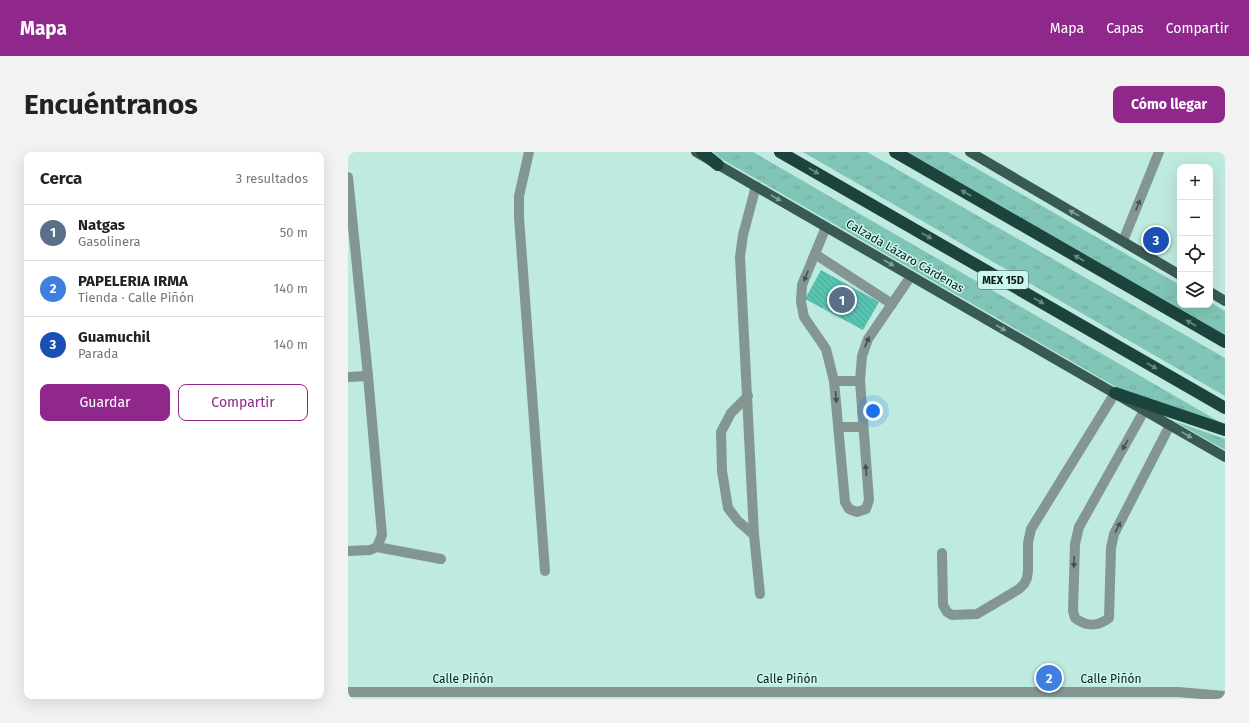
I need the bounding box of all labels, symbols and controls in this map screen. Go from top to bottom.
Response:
text: Mapa [20,17,67,40]
text: Mapa [1050,20,1084,37]
text: Capas [1106,20,1144,37]
text: Compartir [1166,20,1229,37]
button: Cómo llegar [1113,86,1225,123]
text: Encuéntranos [24,88,198,121]
map controls [1177,164,1213,308]
button: + [1177,164,1213,200]
text: Cerca [40,168,82,189]
one-way arrow [808,168,820,175]
text: 3 resultados [236,171,308,186]
one-way arrow [960,189,972,196]
one-way arrow [771,194,781,202]
one-way arrow [1135,198,1141,210]
button: − [1177,200,1213,236]
one-way arrow [1068,209,1080,216]
text: Natgas [78,216,125,234]
street label: Calzada Lázaro Cárdenas [844,217,967,296]
text: 1 [50,225,56,240]
text: 50 m [280,225,308,240]
pin: 3 [1143,225,1169,255]
one-way arrow [921,233,932,240]
text: Gasolinera [78,234,141,249]
button: locate [1177,236,1213,272]
one-way arrow [1073,254,1085,261]
one-way arrow [883,259,895,266]
one-way arrow [802,270,808,282]
road number: MEX 15D [978,271,1028,289]
text: PAPELERIA IRMA [78,272,188,290]
button: layers [1177,272,1213,308]
text: 2 [50,281,56,296]
text: 140 m [274,281,308,296]
pin: 1 [829,285,855,315]
text: Tienda · Calle Piñón [78,290,194,305]
one-way arrow [1033,298,1045,305]
one-way arrow [1185,319,1197,326]
one-way arrow [995,324,1007,331]
text: Guamuchil [78,328,150,346]
one-way arrow [864,336,871,348]
text: 3 [50,337,56,352]
text: 140 m [274,337,308,352]
text: Parada [78,346,118,361]
one-way arrow [1146,363,1158,370]
button: Guardar [40,384,170,421]
button: Compartir [178,384,308,421]
one-way arrow [832,391,839,403]
your location [863,401,883,421]
one-way arrow [1181,431,1193,438]
one-way arrow [1122,439,1129,451]
one-way arrow [863,464,870,476]
one-way arrow [1115,521,1121,533]
one-way arrow [1071,556,1078,568]
pin: 2 [1036,663,1062,693]
street label: Calle Piñón [432,672,494,686]
street label: Calle Piñón [756,672,818,686]
street label: Calle Piñón [1080,672,1142,686]

